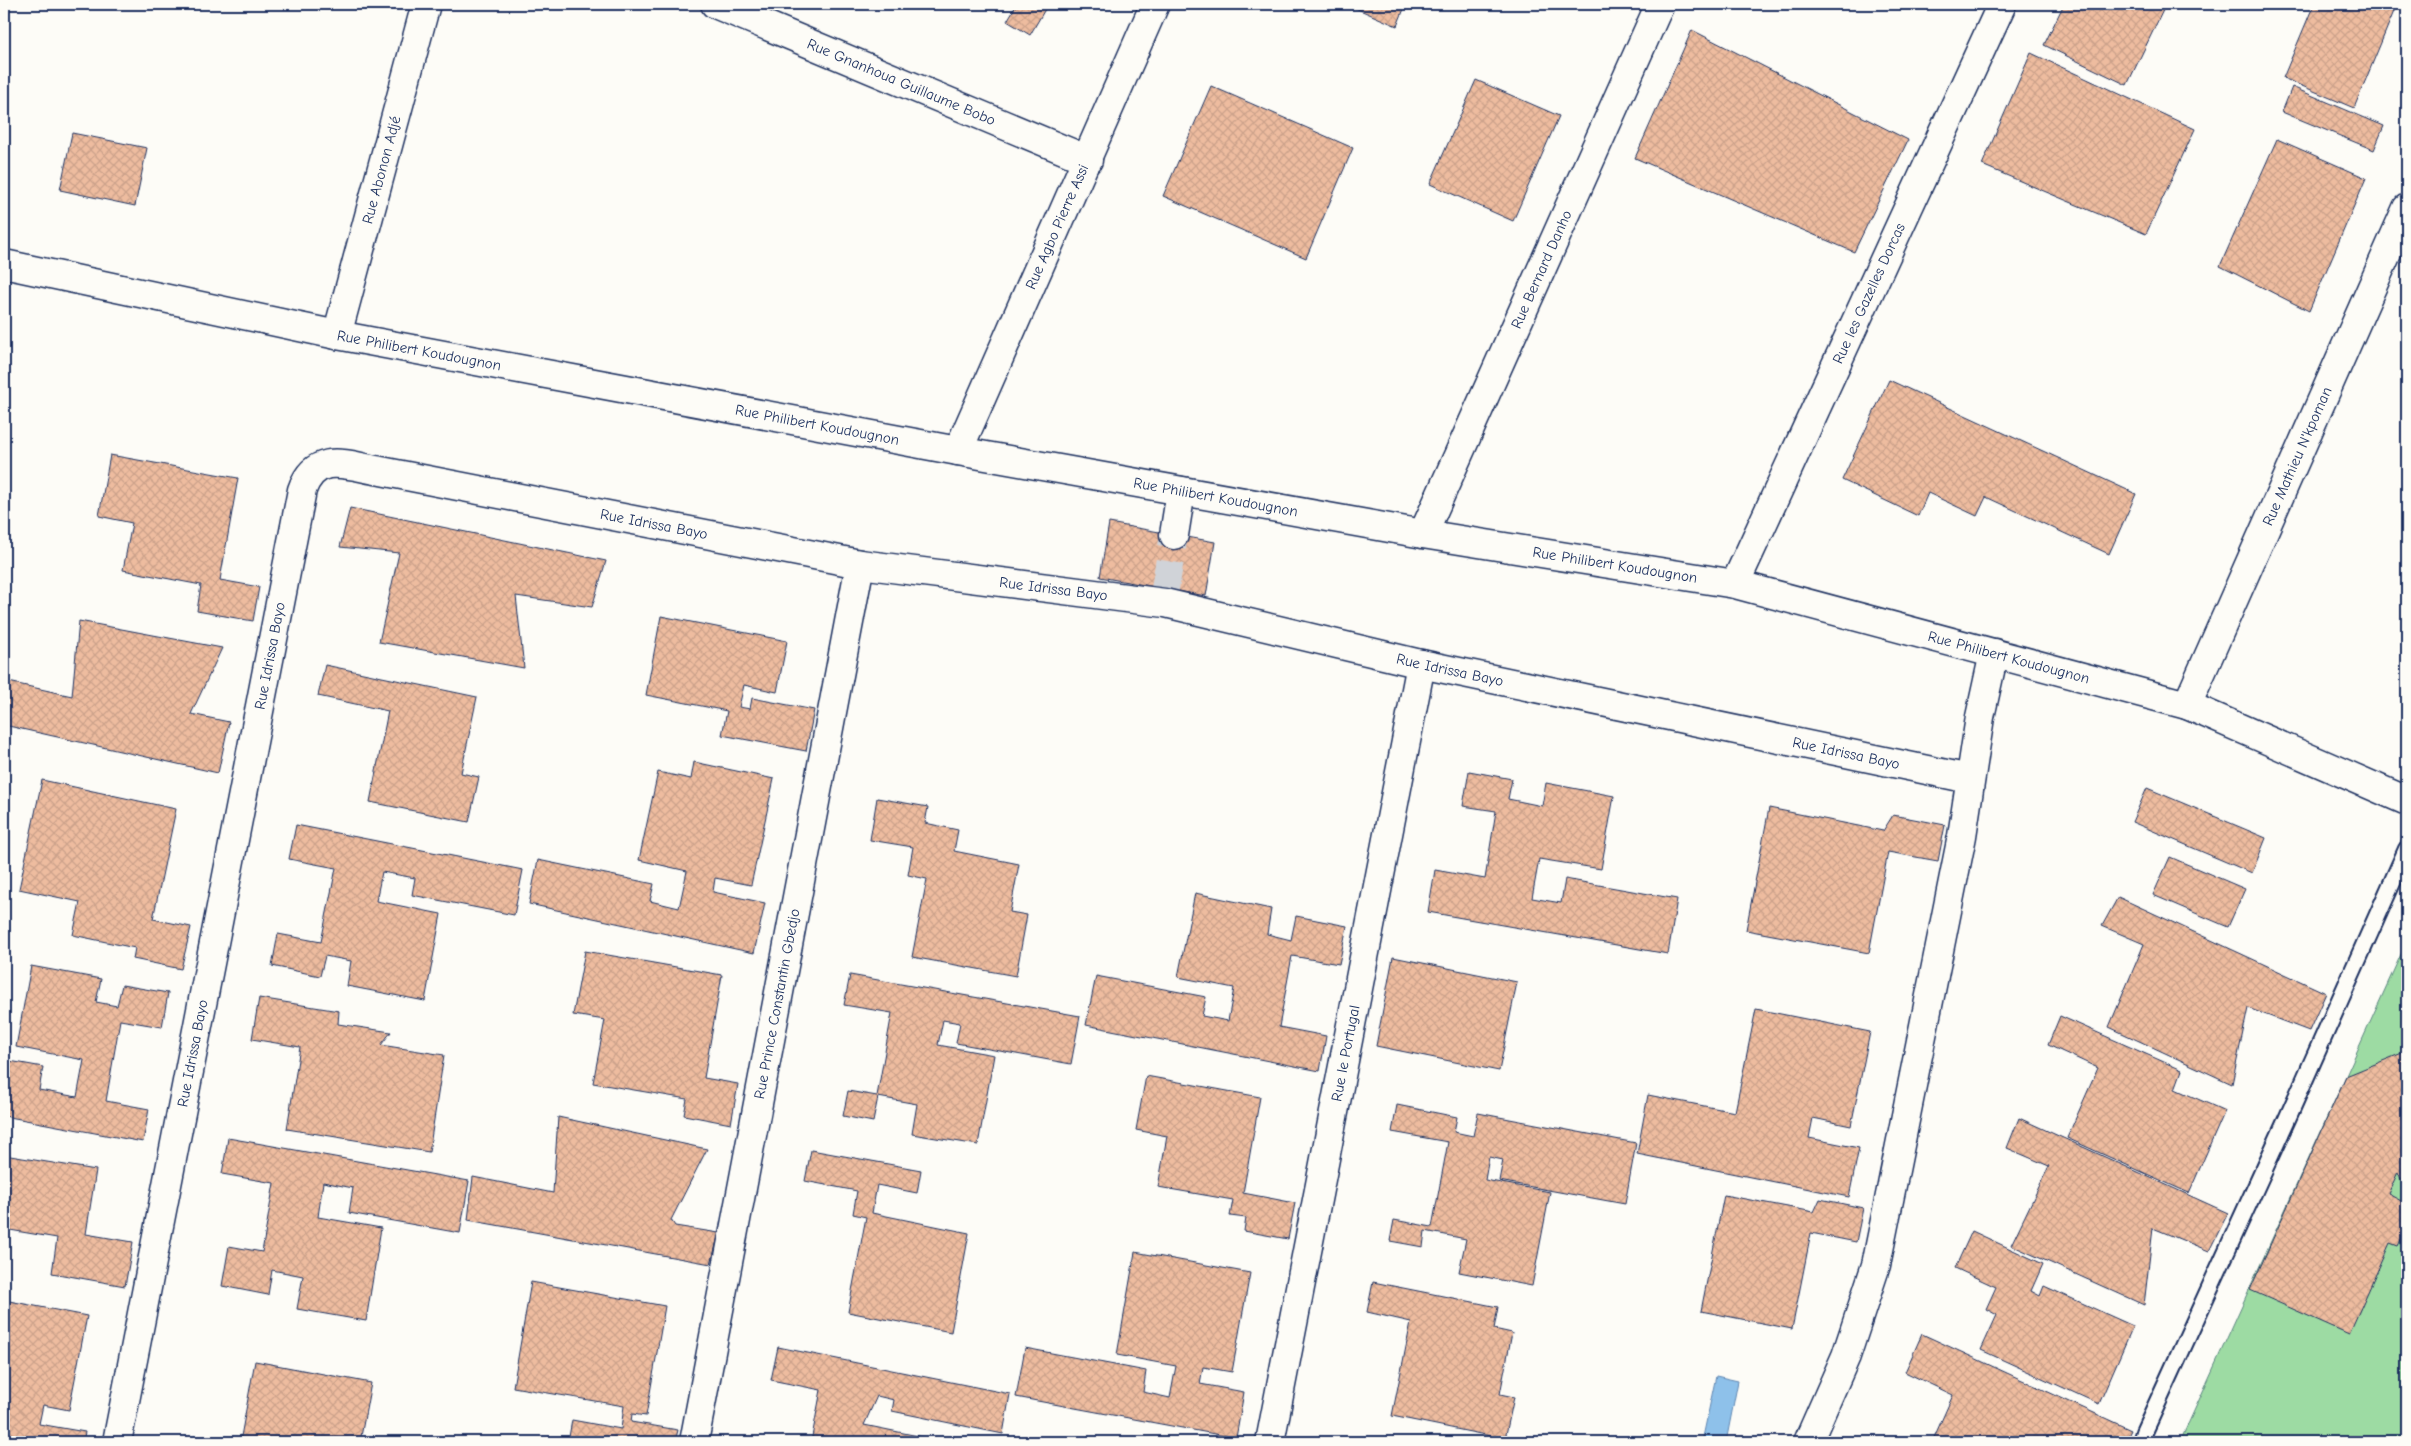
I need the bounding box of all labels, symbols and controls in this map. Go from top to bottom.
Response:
street label: Rue Gnanhoua Guillaume Bobo [804,35,998,129]
street label: Rue Abonon Adjé [358,113,405,226]
street label: Rue Agbo Pierre Assi [1021,161,1092,292]
street label: Rue Bernard Danho [1507,207,1576,331]
street label: Rue les Gazelles Dorcas [1829,220,1909,367]
street label: Rue Philibert Koudougnon [336,326,503,374]
street label: Rue Mathieu N'kpoman [2259,384,2336,528]
street label: Rue Philibert Koudougnon [734,401,901,449]
street label: Rue Philibert Koudougnon [1132,474,1299,520]
street label: Rue Idrissa Bayo [599,505,709,543]
street label: Rue Philibert Koudougnon [1531,543,1699,587]
street label: Rue Idrissa Bayo [998,573,1109,605]
street label: Rue Idrissa Bayo [251,600,289,711]
street label: Rue Philibert Koudougnon [1926,627,2092,688]
street label: Rue Idrissa Bayo [1395,649,1505,690]
street label: Rue Idrissa Bayo [1791,733,1902,773]
street label: Rue Prince Constantin Gbedjo [750,907,804,1100]
street label: Rue Idrissa Bayo [173,998,212,1109]
street label: Rue le Portugal [1327,1004,1364,1103]

